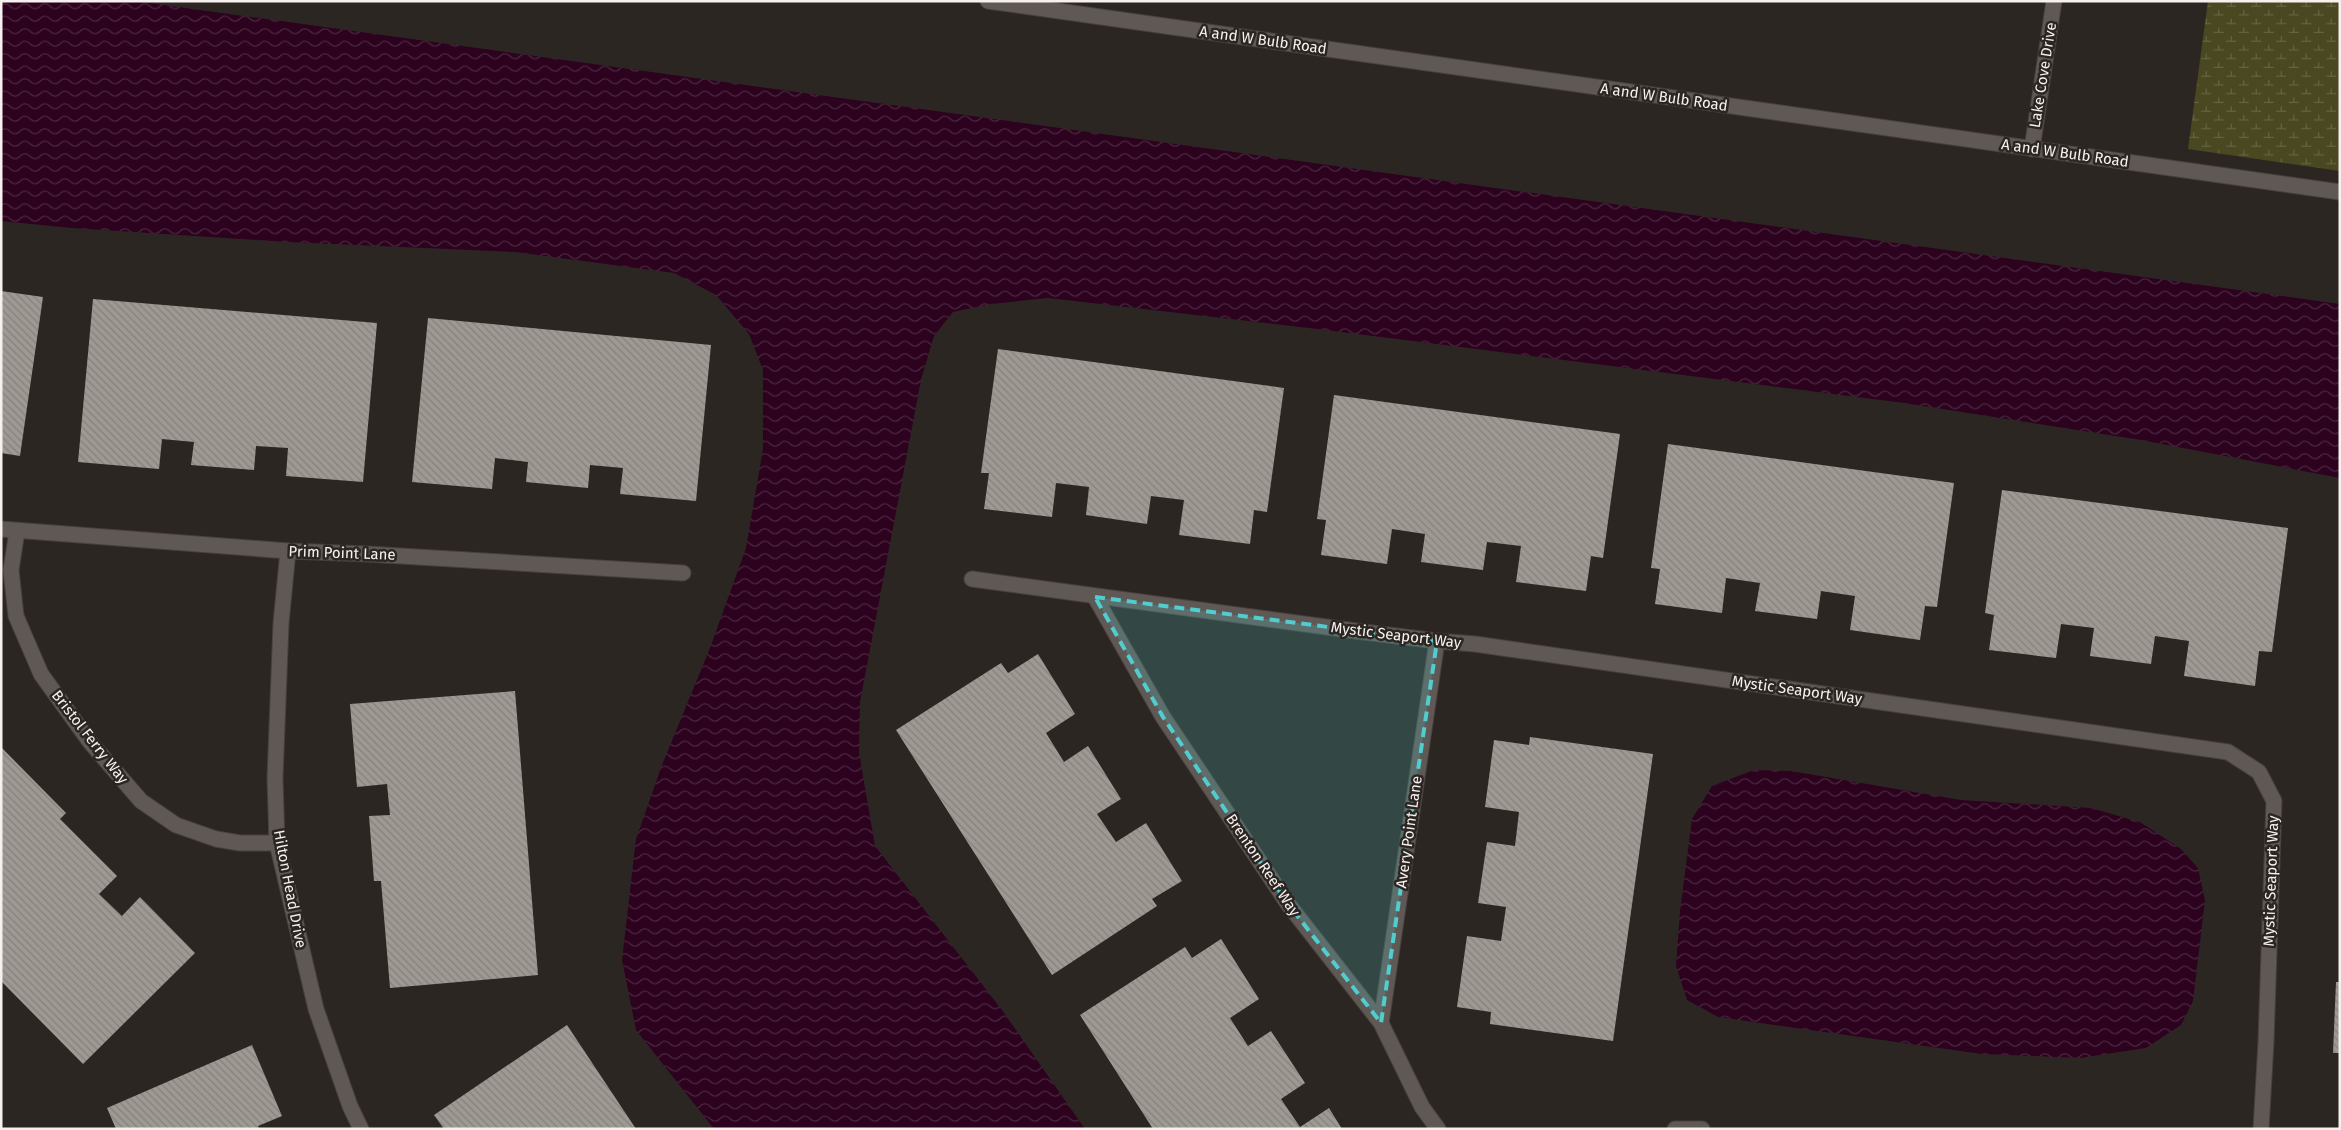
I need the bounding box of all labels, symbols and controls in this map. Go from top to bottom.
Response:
street label: Lake Cove Drive [2026,21,2060,129]
street label: A and W Bulb Road [1198,22,1328,58]
street label: A and W Bulb Road [1599,79,1729,115]
street label: A and W Bulb Road [2000,135,2130,171]
street label: Prim Point Lane [288,542,396,564]
street label: Mystic Seaport Way [1330,618,1463,652]
street label: Mystic Seaport Way [1731,672,1864,708]
street label: Bristol Ferry Way [48,687,132,788]
street label: Avery Point Lane [1392,775,1426,889]
street label: Brenton Reef Way [1222,810,1304,920]
street label: Mystic Seaport Way [2260,815,2282,947]
street label: Hilton Head Drive [270,828,310,950]

